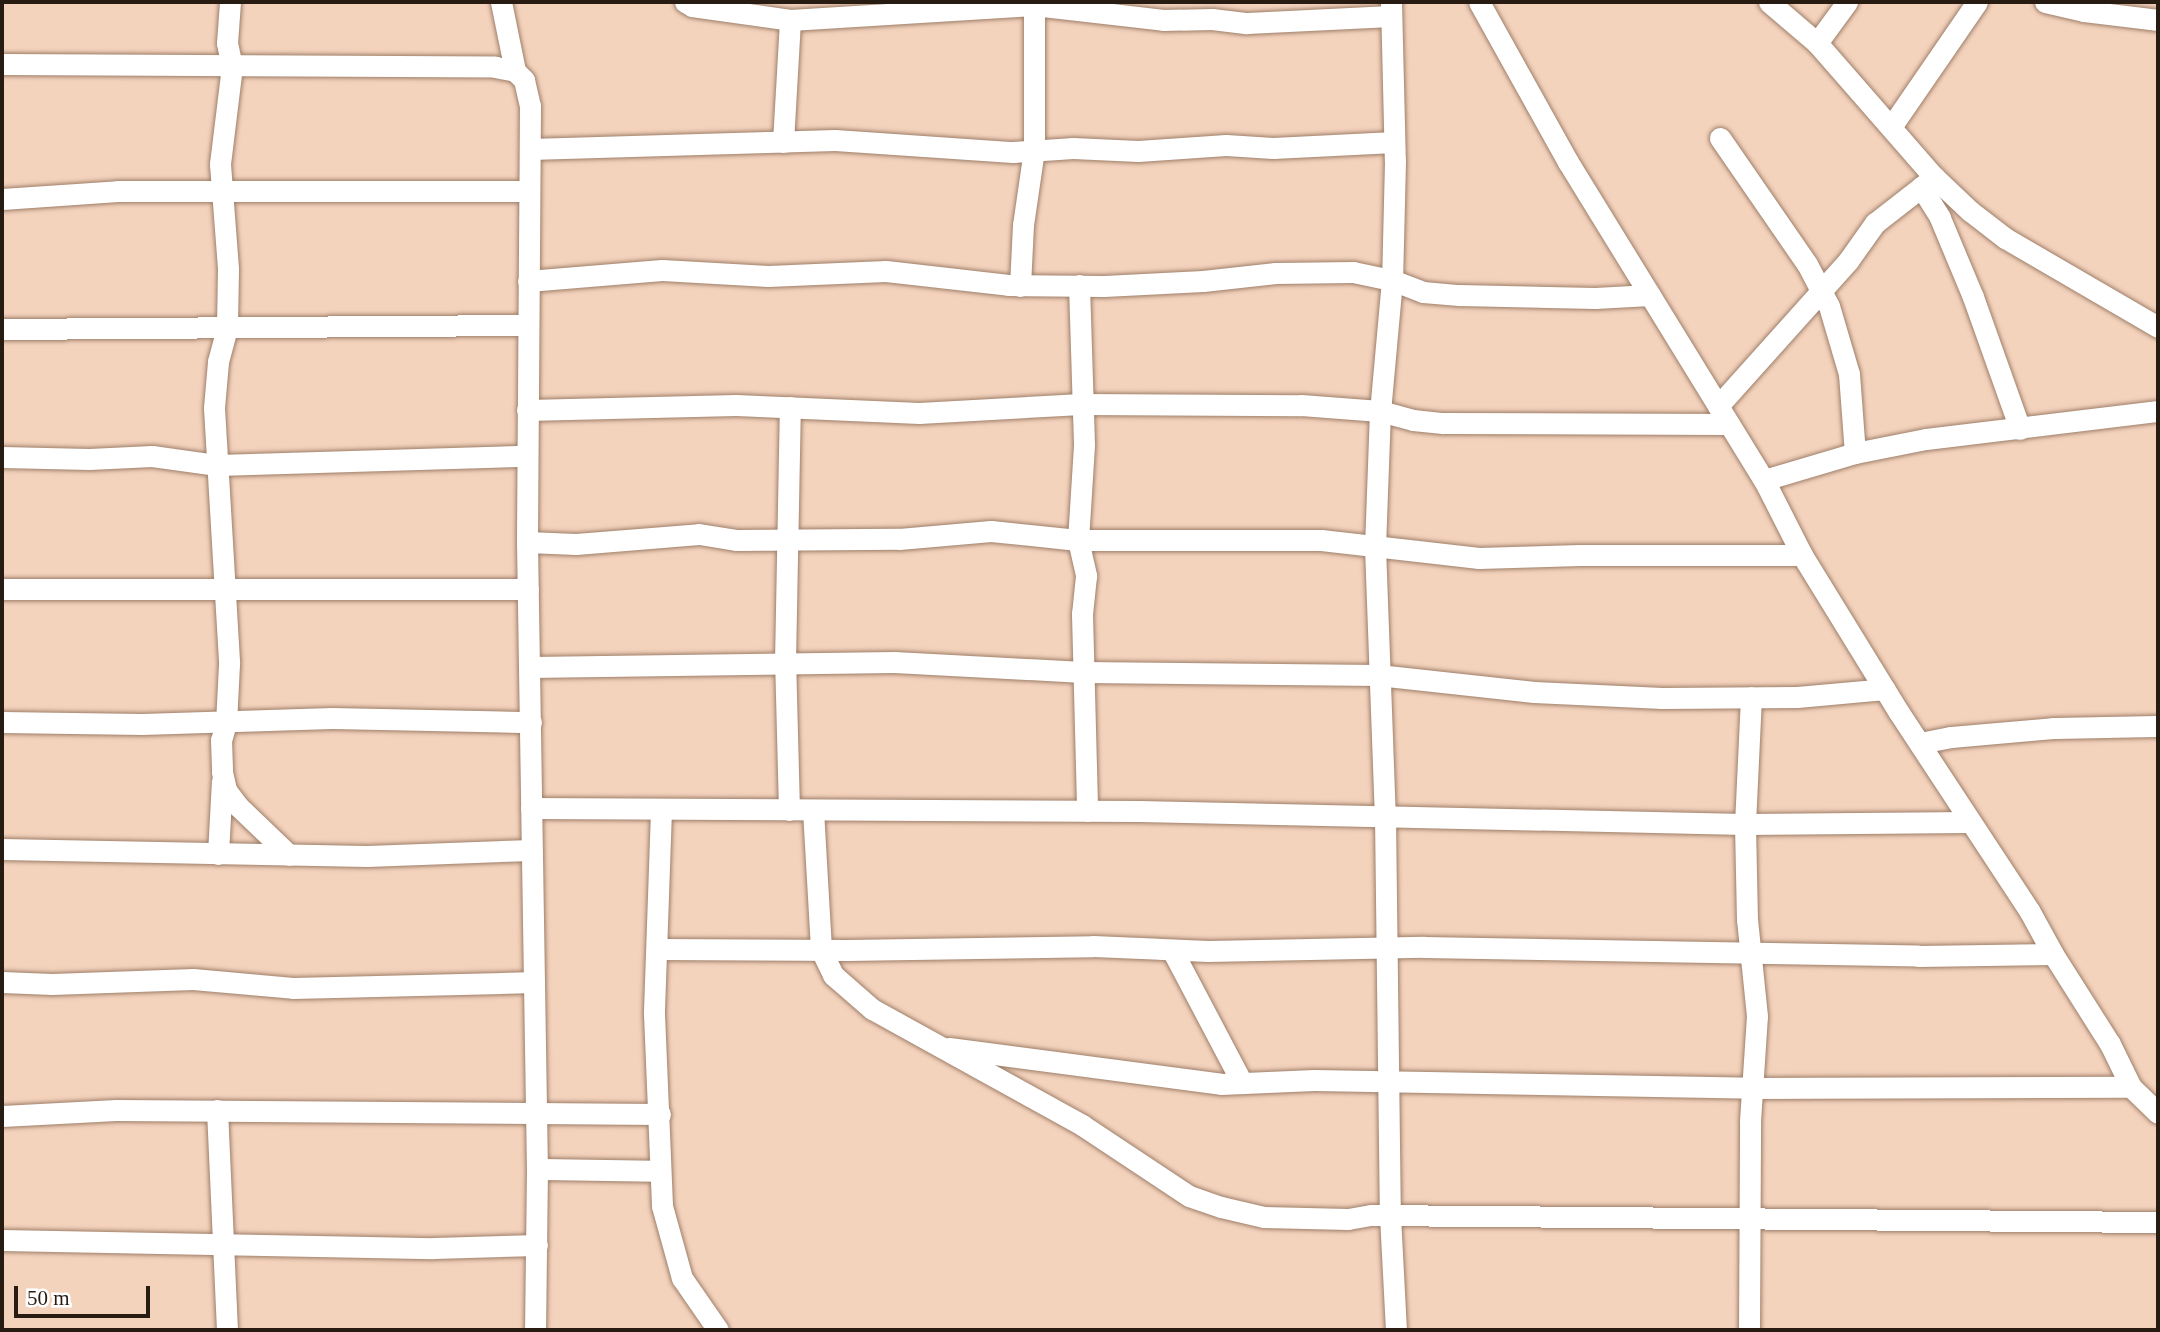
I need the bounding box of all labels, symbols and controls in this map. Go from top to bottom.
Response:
scale bar [18,1272,154,1316]
text: 50 m [27,1286,70,1310]

